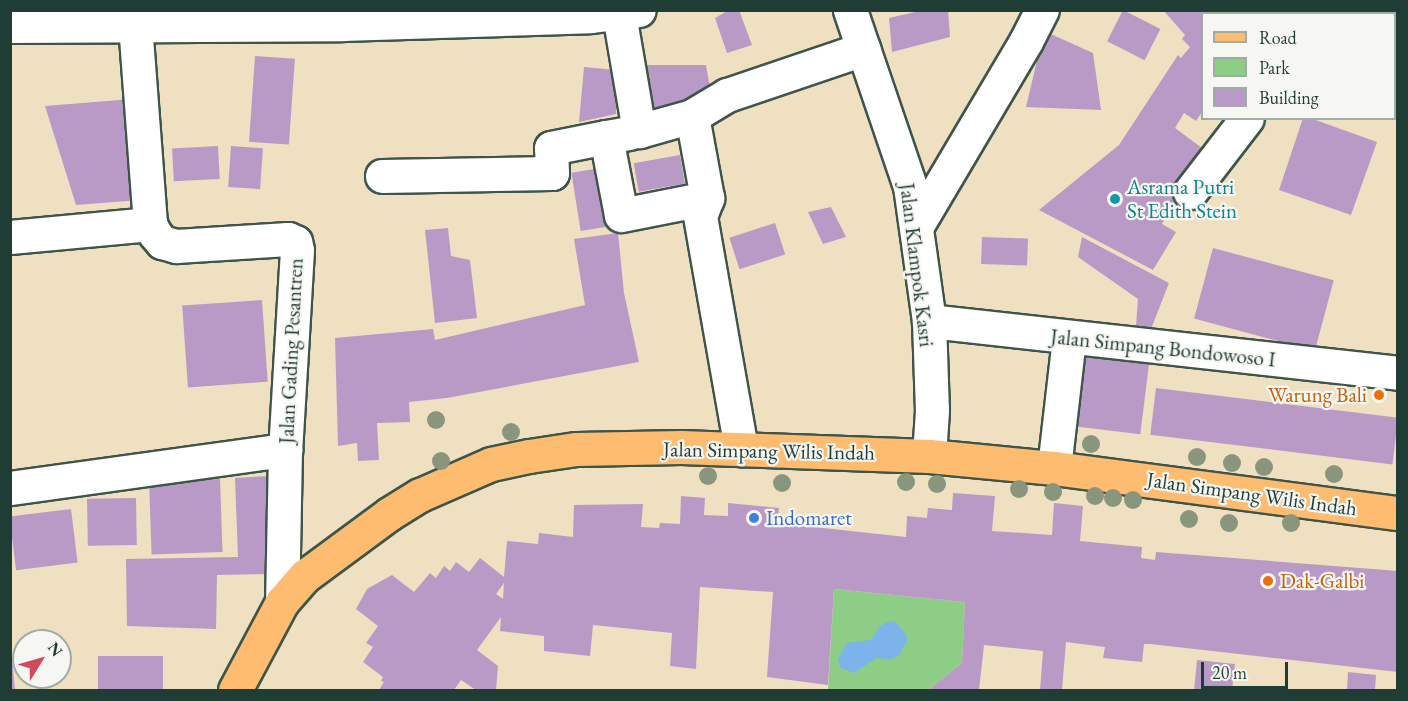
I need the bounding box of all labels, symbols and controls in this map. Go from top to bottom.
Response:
legend [1201,12,1396,120]
text: Road [1259,26,1297,49]
text: Park [1259,56,1290,79]
text: Building [1259,86,1319,109]
place label: Asrama Putri St Edith Stein [1127,174,1237,224]
street label: Jalan Klampok Kasri [894,182,940,348]
marker: Asrama Putri St Edith Stein [1108,192,1122,206]
street label: Jalan Gading Pesantren [274,257,308,445]
street label: Jalan Simpang Bondowoso I [1049,324,1277,372]
place label: Warung Bali [1268,382,1367,408]
marker: Warung Bali [1372,388,1386,402]
street label: Jalan Simpang Wilis Indah [663,437,875,465]
street label: Jalan Simpang Wilis Indah [1145,467,1359,521]
place label: Indomaret [766,505,852,531]
marker: Indomaret [747,511,761,525]
place label: Dak-Galbi [1280,568,1365,594]
marker: Dak-Galbi [1261,574,1275,588]
north arrow [12,629,72,689]
text: N [43,638,67,661]
scale bar [1204,650,1291,688]
text: 20 m [1212,661,1247,684]

